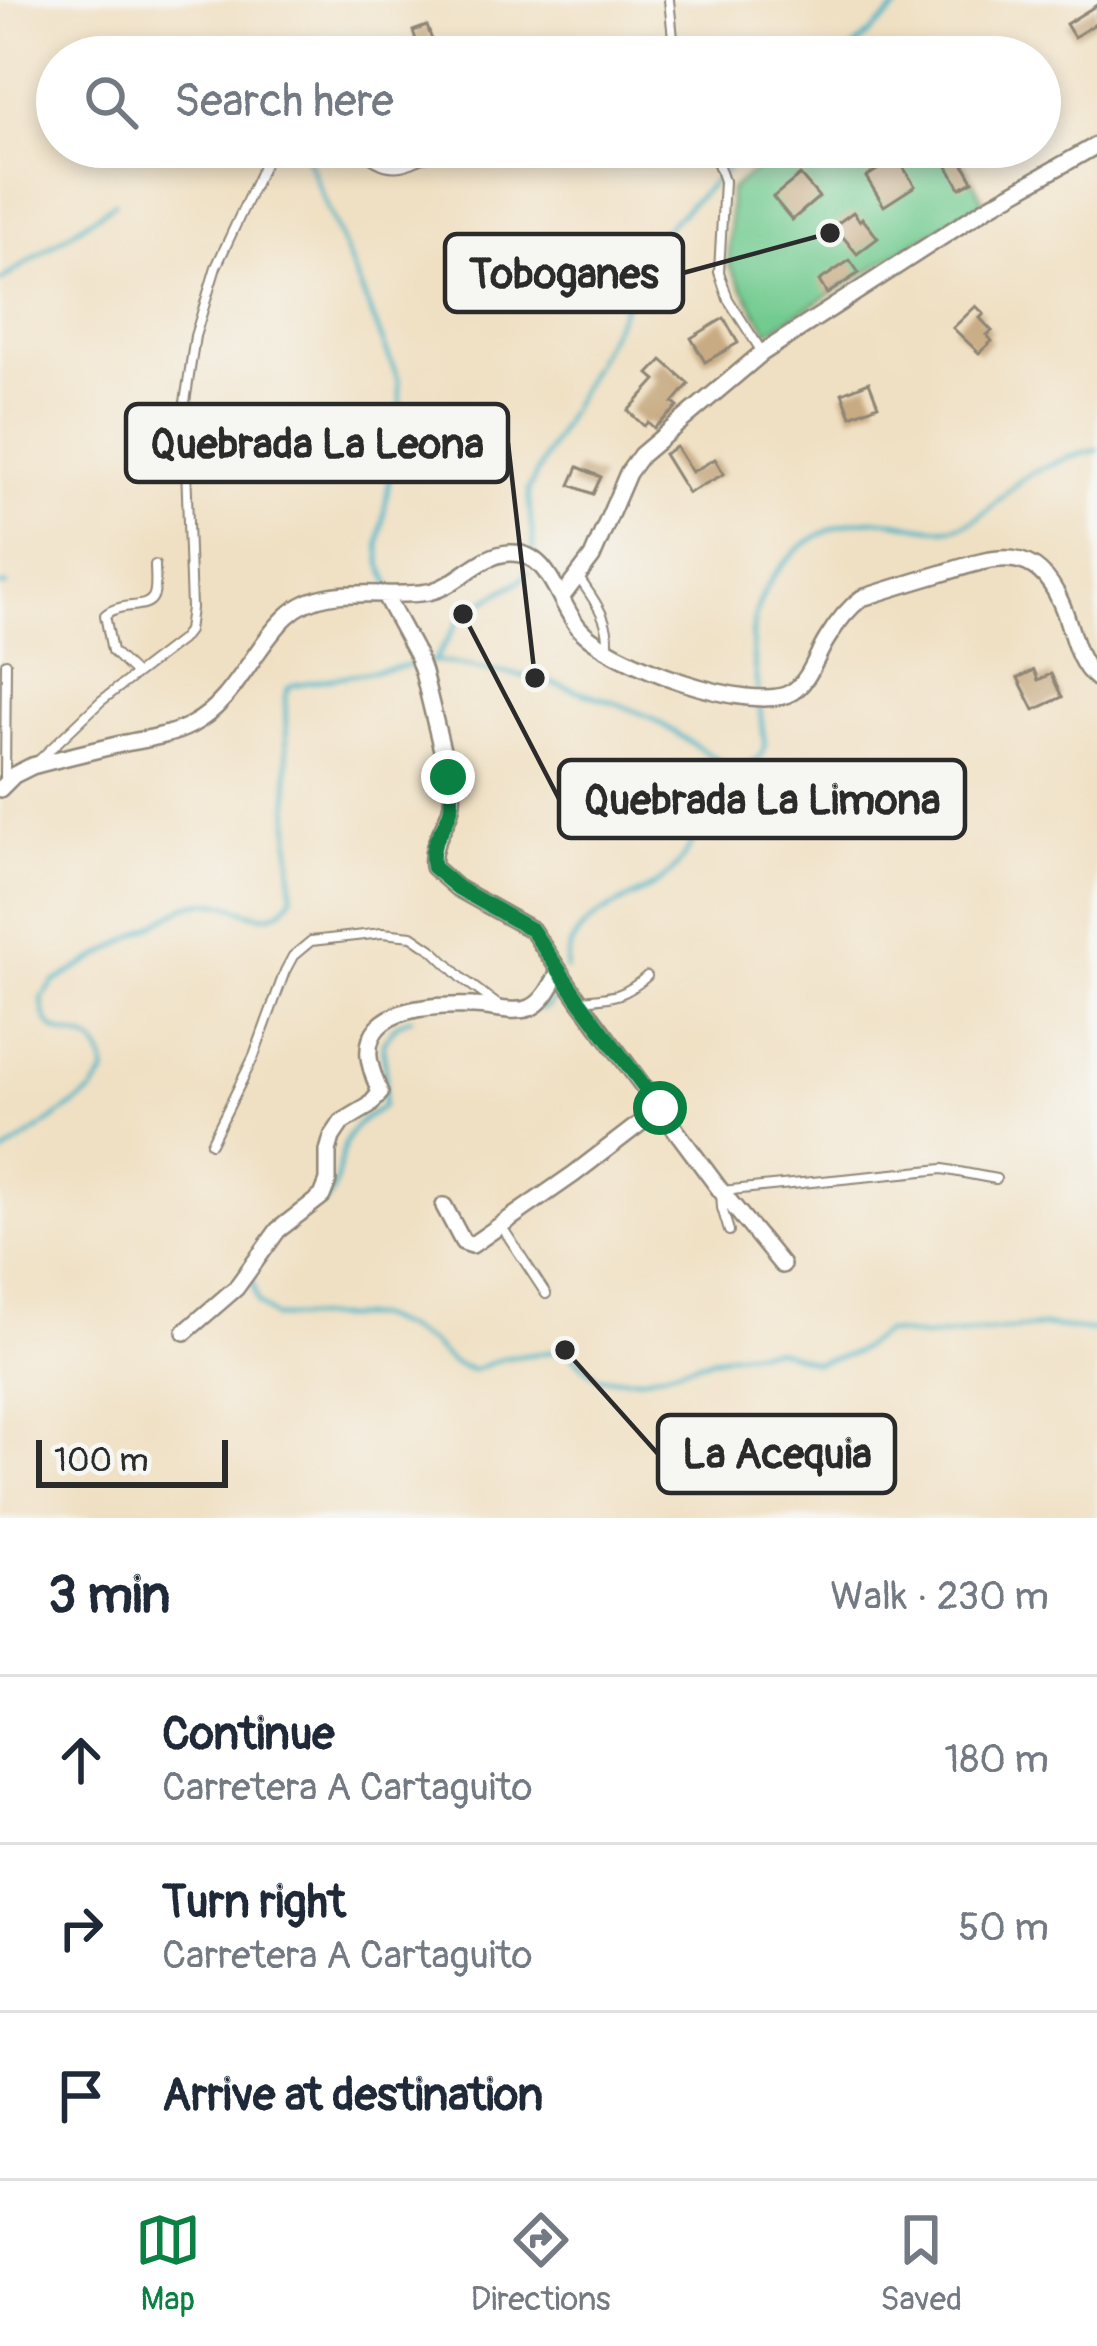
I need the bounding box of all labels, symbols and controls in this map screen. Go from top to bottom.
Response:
search box [36,36,1061,168]
icon: search [78,69,144,135]
text: Search here [174,74,394,130]
callout: Toboganes [445,234,683,312]
text: Toboganes [469,249,659,301]
callout: Quebrada La Leona [126,404,508,482]
text: Quebrada La Leona [150,419,484,471]
route end [421,750,475,804]
callout: Quebrada La Limona [559,760,965,838]
text: Quebrada La Limona [583,775,941,827]
route start [633,1081,687,1135]
callout: La Acequia [658,1415,895,1493]
text: La Acequia [682,1429,872,1481]
scale bar [36,1434,228,1487]
text: 100 m [54,1440,148,1481]
text: 3 min [48,1564,170,1628]
text: Walk · 230 m [830,1572,1049,1621]
text: Continue [162,1707,335,1763]
icon: ahead [48,1727,114,1793]
text: 180 m [944,1735,1049,1784]
text: Carretera A Cartaguito [162,1763,533,1812]
text: Turn right [162,1875,346,1931]
icon: right [48,1895,114,1961]
text: 50 m [958,1903,1049,1952]
text: Carretera A Cartaguito [162,1931,533,1980]
icon: arrive [48,2063,114,2129]
text: Arrive at destination [162,2068,543,2124]
tab: Map [135,2207,201,2320]
tab: Directions [471,2207,611,2320]
tab: Saved [880,2207,962,2320]

